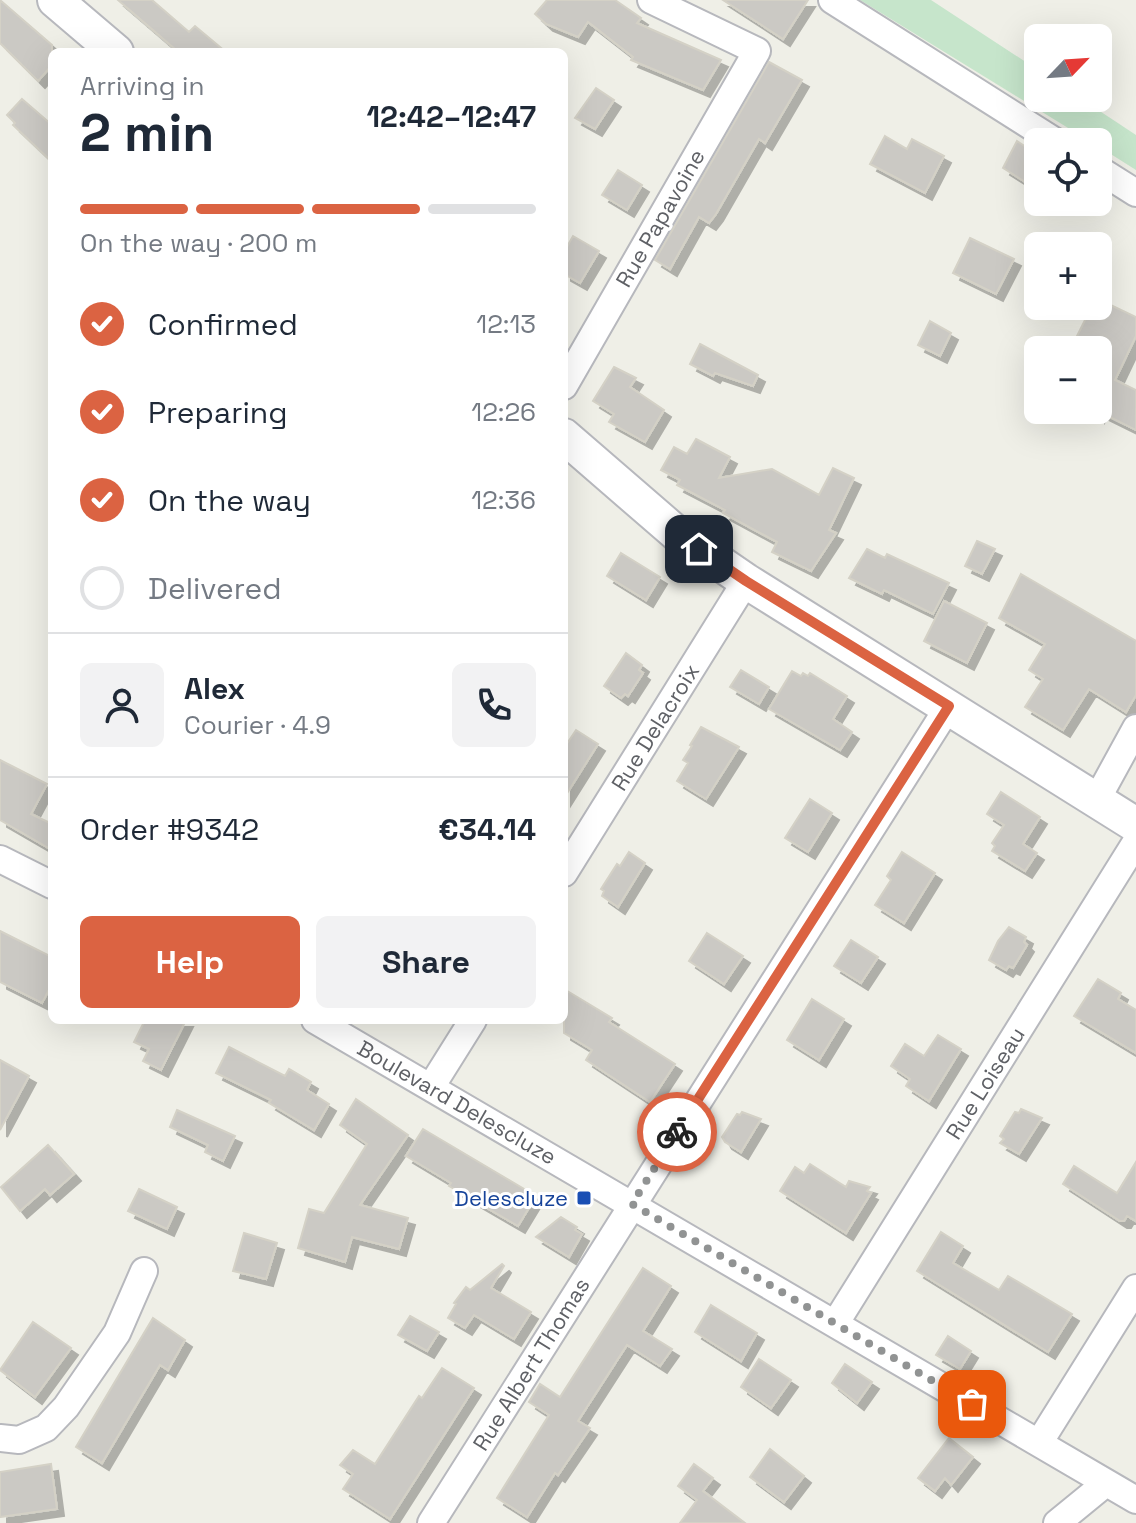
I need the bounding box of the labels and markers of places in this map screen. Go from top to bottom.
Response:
pin [665,515,733,583]
place label: Delescluze [454,1184,568,1212]
marker: Delescluze [575,1189,593,1207]
pin [938,1370,1006,1438]

